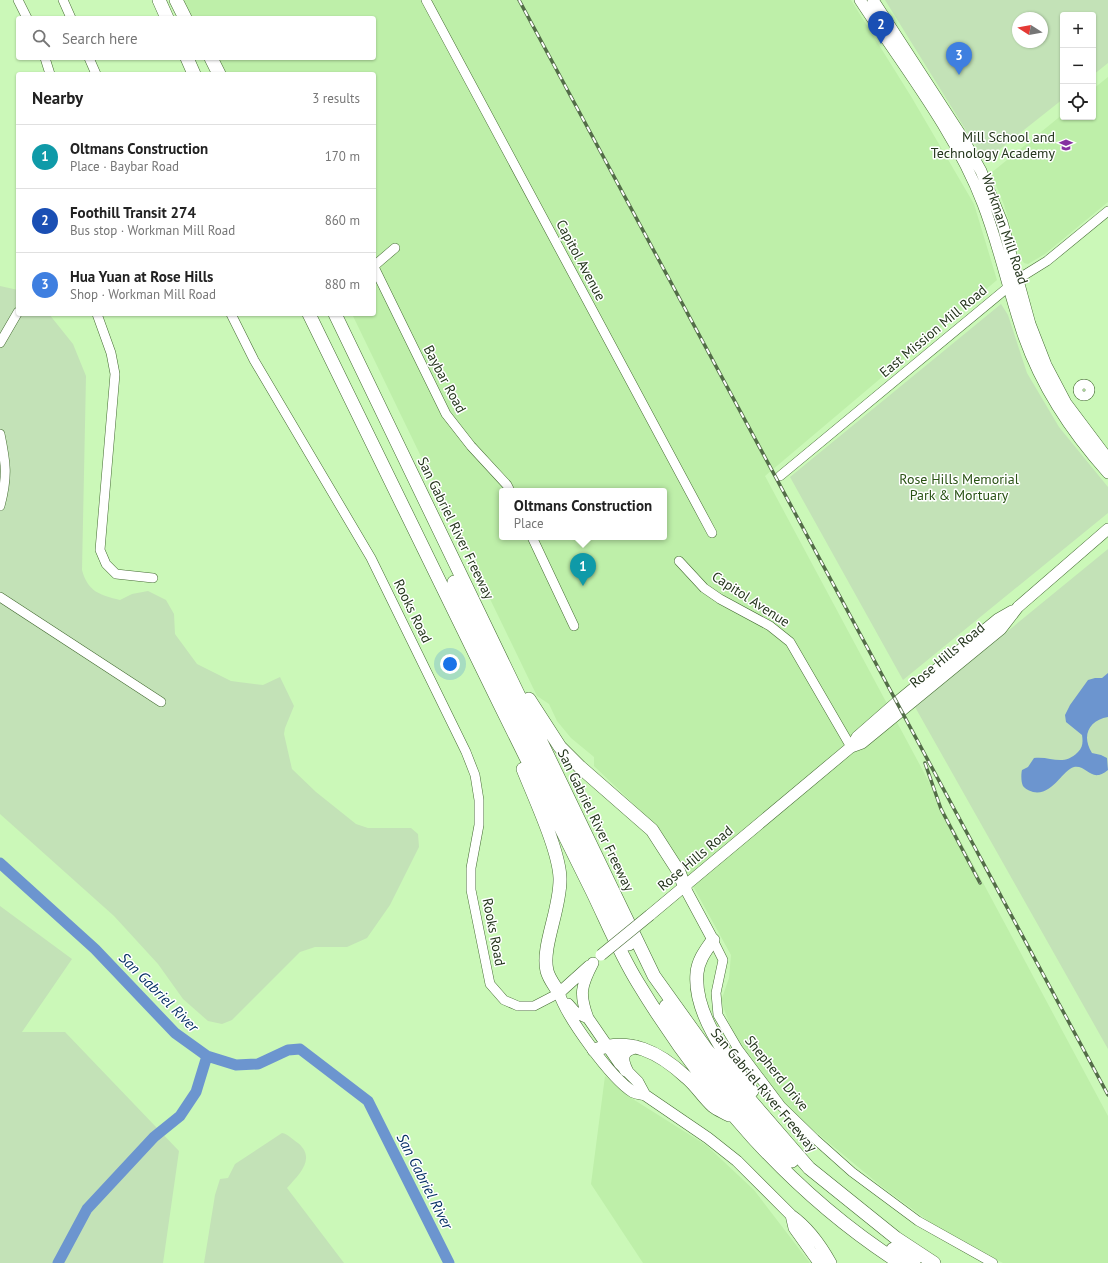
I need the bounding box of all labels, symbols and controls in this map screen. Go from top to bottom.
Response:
pin: 2 [868,11,894,44]
north arrow [1012,12,1048,48]
map controls [1060,12,1096,120]
button: + [1060,12,1096,48]
search box [16,16,376,60]
icon: search [30,27,52,49]
text: Search here [62,29,138,48]
pin: 3 [946,42,972,75]
button: − [1060,48,1096,84]
button: locate [1060,84,1096,120]
text: Nearby [32,87,83,109]
text: 3 results [312,90,360,107]
place label: Mill School and Technology Academy [931,128,1055,162]
school or university icon: Mill School and Technology Academy [1058,137,1074,153]
text: Oltmans Construction [70,139,208,158]
text: 1 [41,148,49,165]
text: 170 m [325,148,360,165]
text: Place · Baybar Road [70,158,179,175]
street label: Workman Mill Road [978,171,1032,287]
text: Foothill Transit 274 [70,203,196,222]
text: 2 [41,212,49,229]
text: 860 m [325,212,360,229]
street label: Capitol Avenue [552,216,610,304]
text: Bus stop · Workman Mill Road [70,222,235,239]
text: Hua Yuan at Rose Hills [70,267,213,286]
text: 3 [41,276,49,293]
text: 880 m [325,276,360,293]
street label: East Mission Mill Road [876,281,990,381]
text: Shop · Workman Mill Road [70,286,216,303]
street label: Baybar Road [420,342,470,416]
street label: San Gabriel River Freeway [414,454,499,603]
park label: Rose Hills Memorial Park & Mortuary [899,470,1019,504]
popup [499,488,667,540]
text: Oltmans Construction [514,496,652,515]
text: Place [514,515,544,532]
pin: 1 [570,553,596,586]
street label: Capitol Avenue [709,567,793,631]
street label: Rooks Road [390,576,436,646]
street label: Rose Hills Road [906,618,988,692]
your location [440,654,460,674]
street label: San Gabriel River Freeway [554,746,639,895]
street label: Rose Hills Road [654,821,736,895]
street label: Rooks Road [479,897,509,967]
water label: San Gabriel River [115,948,204,1037]
street label: San Gabriel River Freeway [707,1024,821,1156]
street label: Shepherd Drive [741,1032,813,1114]
water label: San Gabriel River [393,1130,458,1233]

